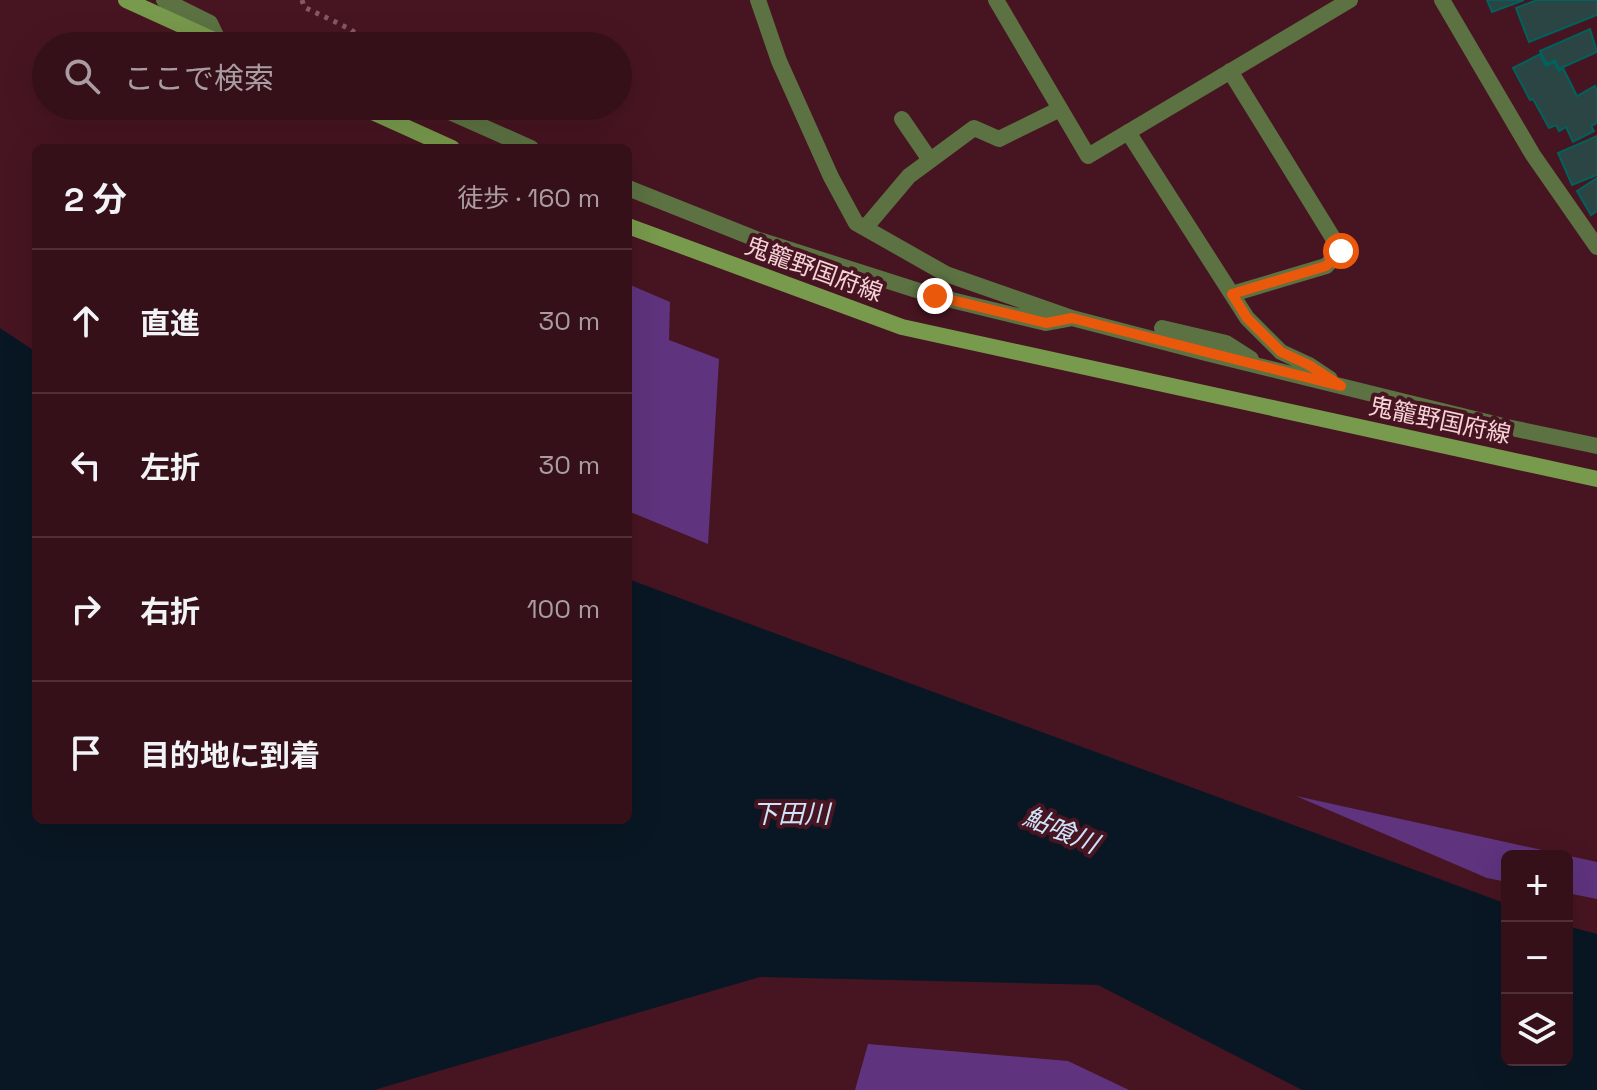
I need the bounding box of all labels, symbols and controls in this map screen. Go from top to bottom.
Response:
search box [32,32,632,120]
icon: search [60,54,104,98]
text: ここで検索 [124,59,274,98]
text: 2 分 [64,178,127,221]
text: 徒歩 · 160 m [457,181,600,215]
street label: 鬼籠野国府線 [741,230,887,308]
route start [1323,233,1359,269]
route end [917,278,953,314]
icon: ahead [64,299,108,343]
text: 直進 [140,304,200,343]
text: 30 m [539,304,600,338]
street label: 鬼籠野国府線 [1366,390,1514,450]
icon: left [64,443,108,487]
text: 左折 [140,448,200,487]
text: 30 m [539,448,600,482]
icon: right [64,587,108,631]
text: 右折 [140,592,200,631]
text: 100 m [527,592,600,626]
icon: arrive [64,731,108,775]
text: 目的地に到着 [140,736,320,775]
water label: 下田川 [752,797,833,831]
water label: 鮎喰川 [1018,799,1106,862]
map controls [1501,850,1573,1066]
button: + [1501,850,1573,922]
button: − [1501,922,1573,994]
button: layers [1501,994,1573,1066]

